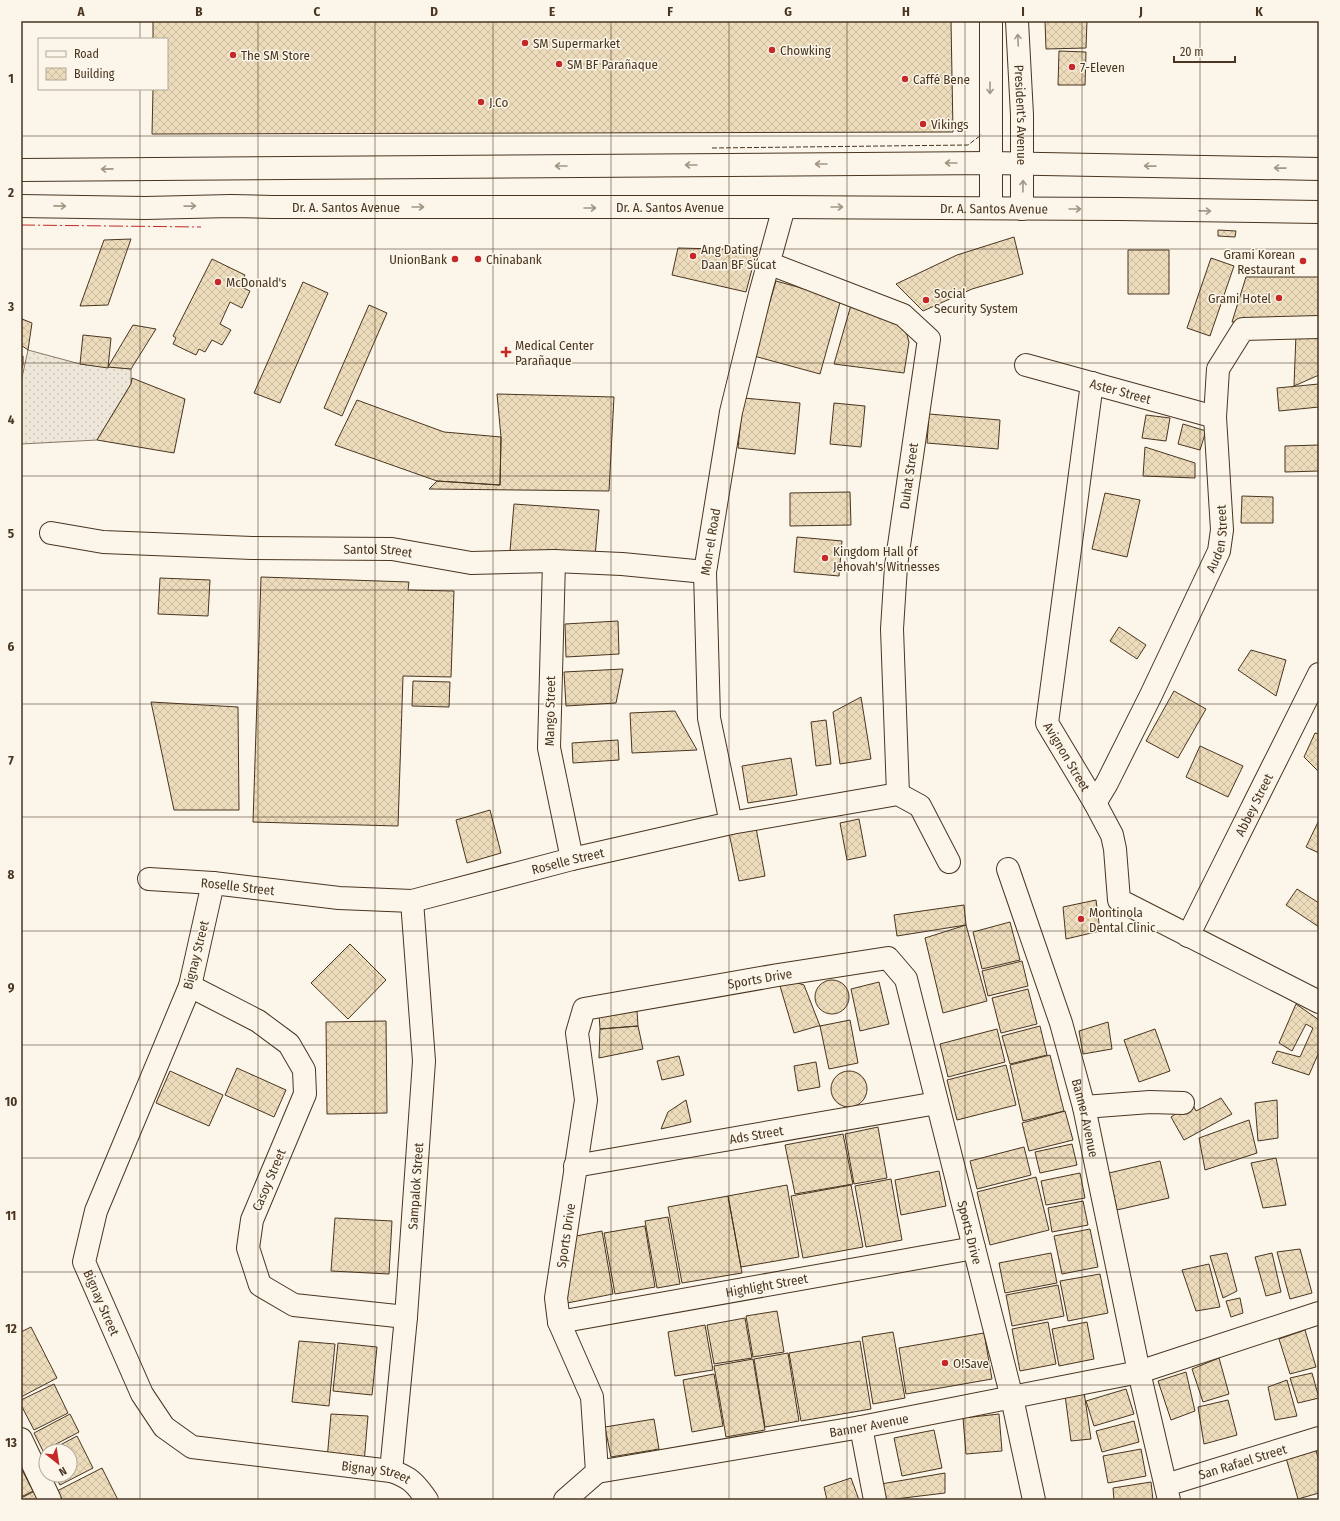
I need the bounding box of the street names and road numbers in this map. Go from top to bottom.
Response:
street label: President's Avenue [1012,64,1030,165]
street label: Dr. A. Santos Avenue [292,200,400,215]
street label: Dr. A. Santos Avenue [616,200,724,215]
street label: Dr. A. Santos Avenue [940,200,1048,216]
street label: Aster Street [1088,375,1153,407]
street label: Duhat Street [897,441,921,510]
street label: Auden Street [1203,504,1230,575]
street label: Mon-el Road [697,507,723,576]
street label: Santol Street [343,541,414,560]
street label: Mango Street [542,675,558,746]
street label: Avignon Street [1041,719,1094,794]
street label: Abbey Street [1232,770,1276,838]
street label: Roselle Street [530,844,606,877]
street label: Roselle Street [200,875,276,898]
street label: Bignay Street [180,918,212,991]
street label: Sports Drive [726,965,793,991]
street label: Banner Avenue [1069,1077,1102,1159]
street label: Ads Street [728,1122,785,1147]
street label: Sampalok Street [405,1141,426,1230]
street label: Casoy Street [249,1146,289,1213]
street label: Sports Drive [955,1199,985,1266]
street label: Sports Drive [553,1202,578,1269]
street label: Bignay Street [81,1267,123,1338]
street label: Highlight Street [724,1270,810,1300]
street label: Banner Avenue [828,1410,910,1440]
street label: San Rafael Street [1197,1441,1289,1482]
street label: Bignay Street [341,1458,415,1487]

